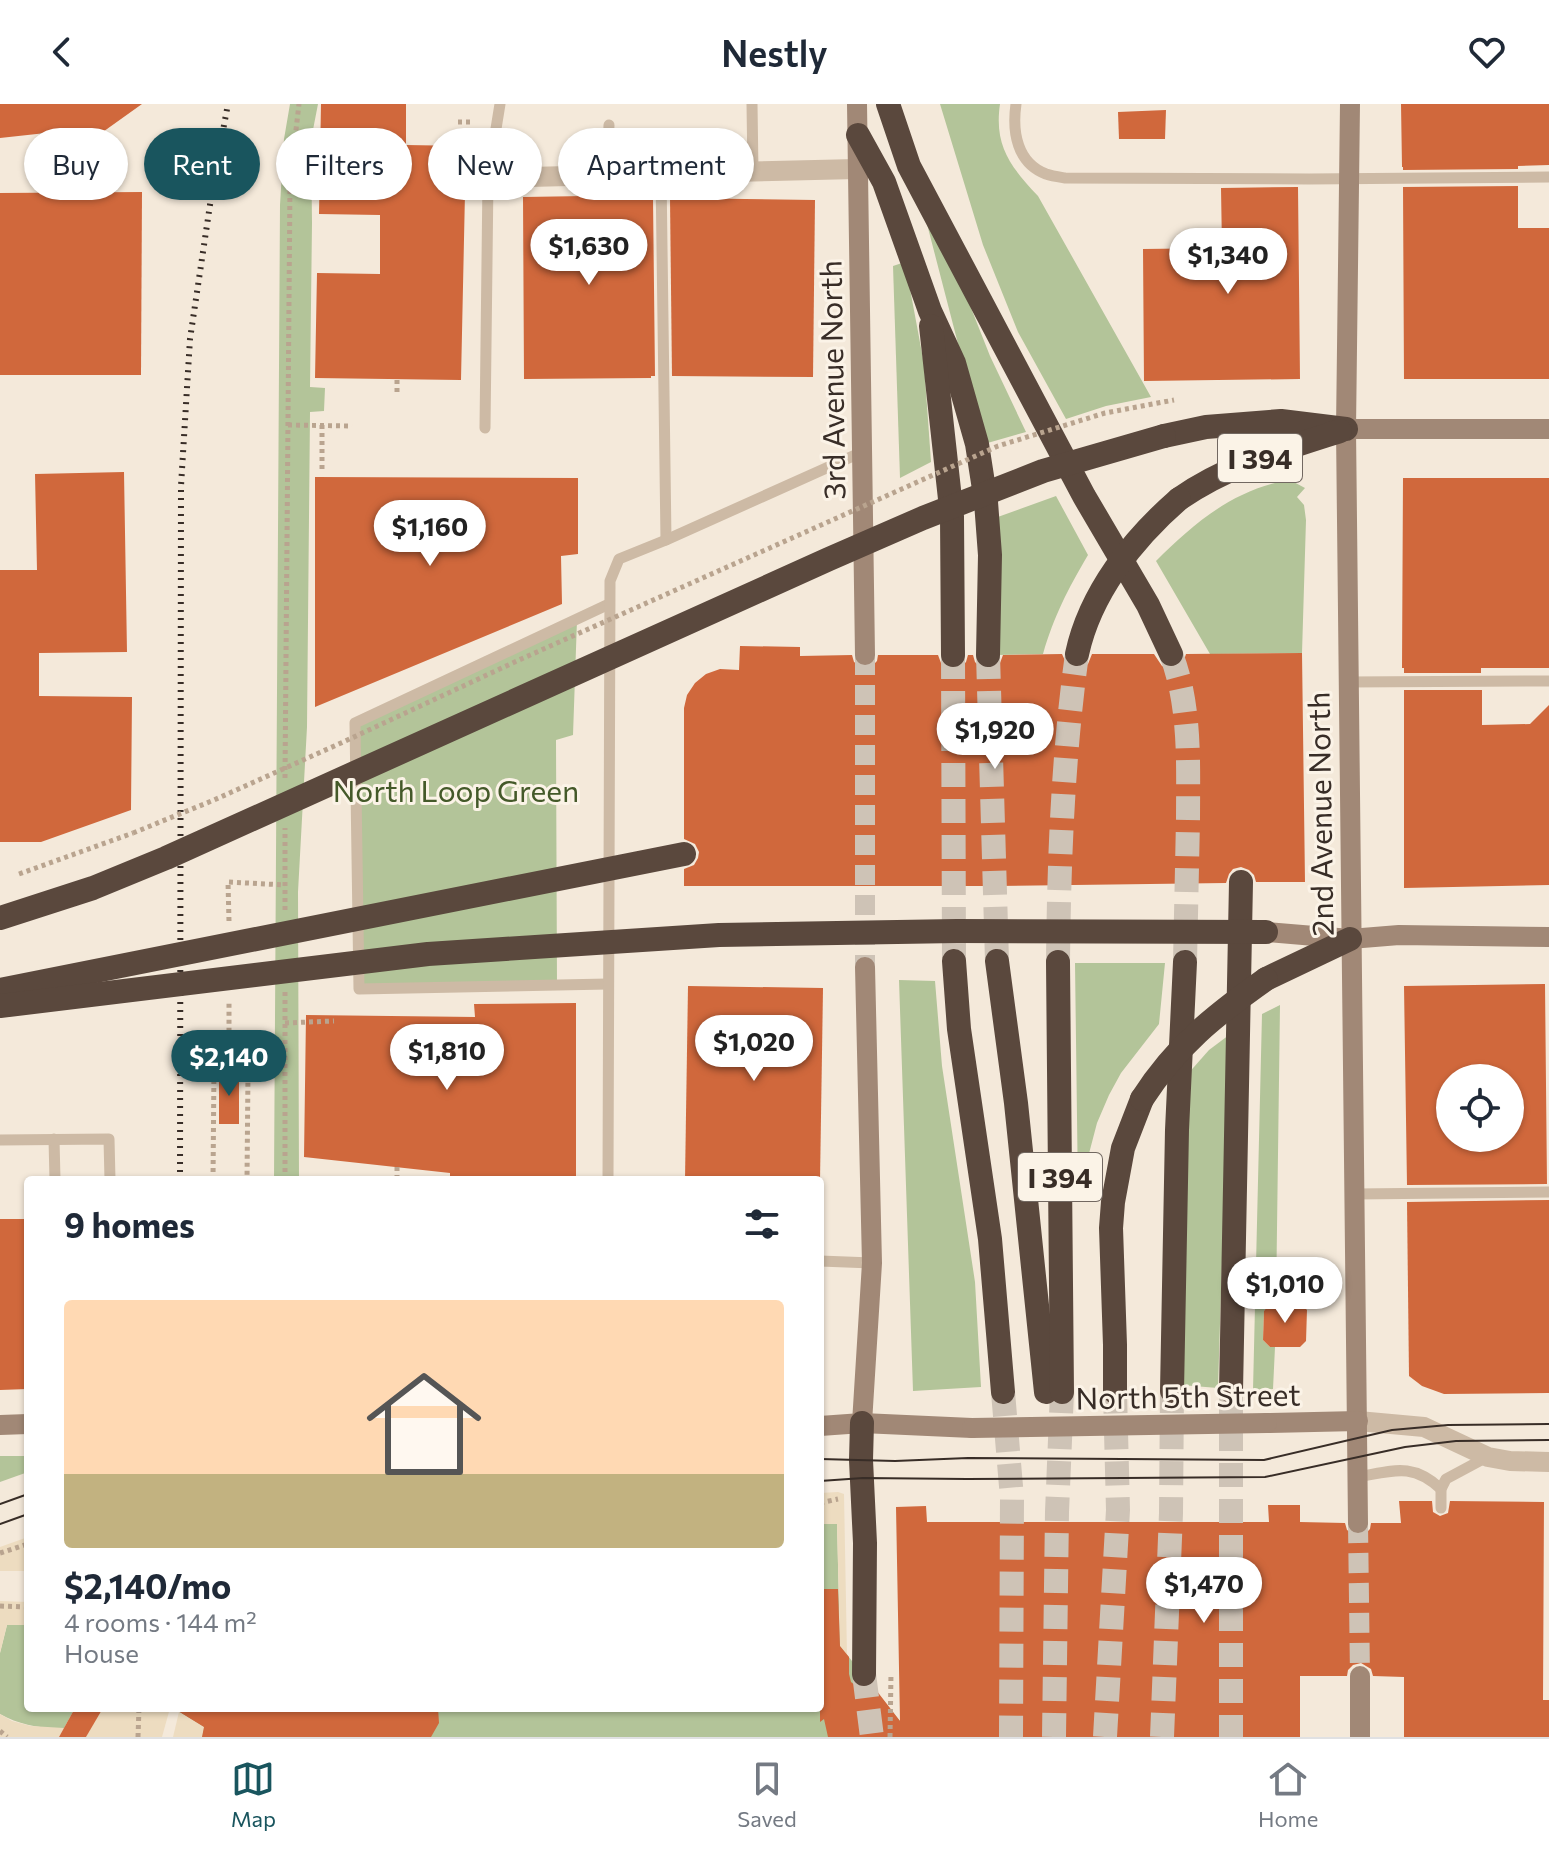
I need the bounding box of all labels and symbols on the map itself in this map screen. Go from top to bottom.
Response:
pin: $1,630 [524,219,654,287]
pin: $1,340 [1163,228,1293,296]
street label: 3rd Avenue North [810,260,852,500]
road number: I 394 [1218,434,1302,482]
pin: $1,160 [365,500,495,568]
street label: 2nd Avenue North [1298,691,1340,937]
pin: $1,920 [930,703,1060,771]
park label: North Loop Green [333,771,579,808]
pin: $1,020 [689,1015,819,1083]
pin: $1,810 [382,1024,512,1092]
pin: $2,140 [164,1030,294,1098]
road number: I 394 [1018,1153,1102,1201]
pin: $1,010 [1220,1257,1350,1325]
street label: North 5th Street [1075,1375,1301,1415]
pin: $1,470 [1139,1557,1269,1625]

